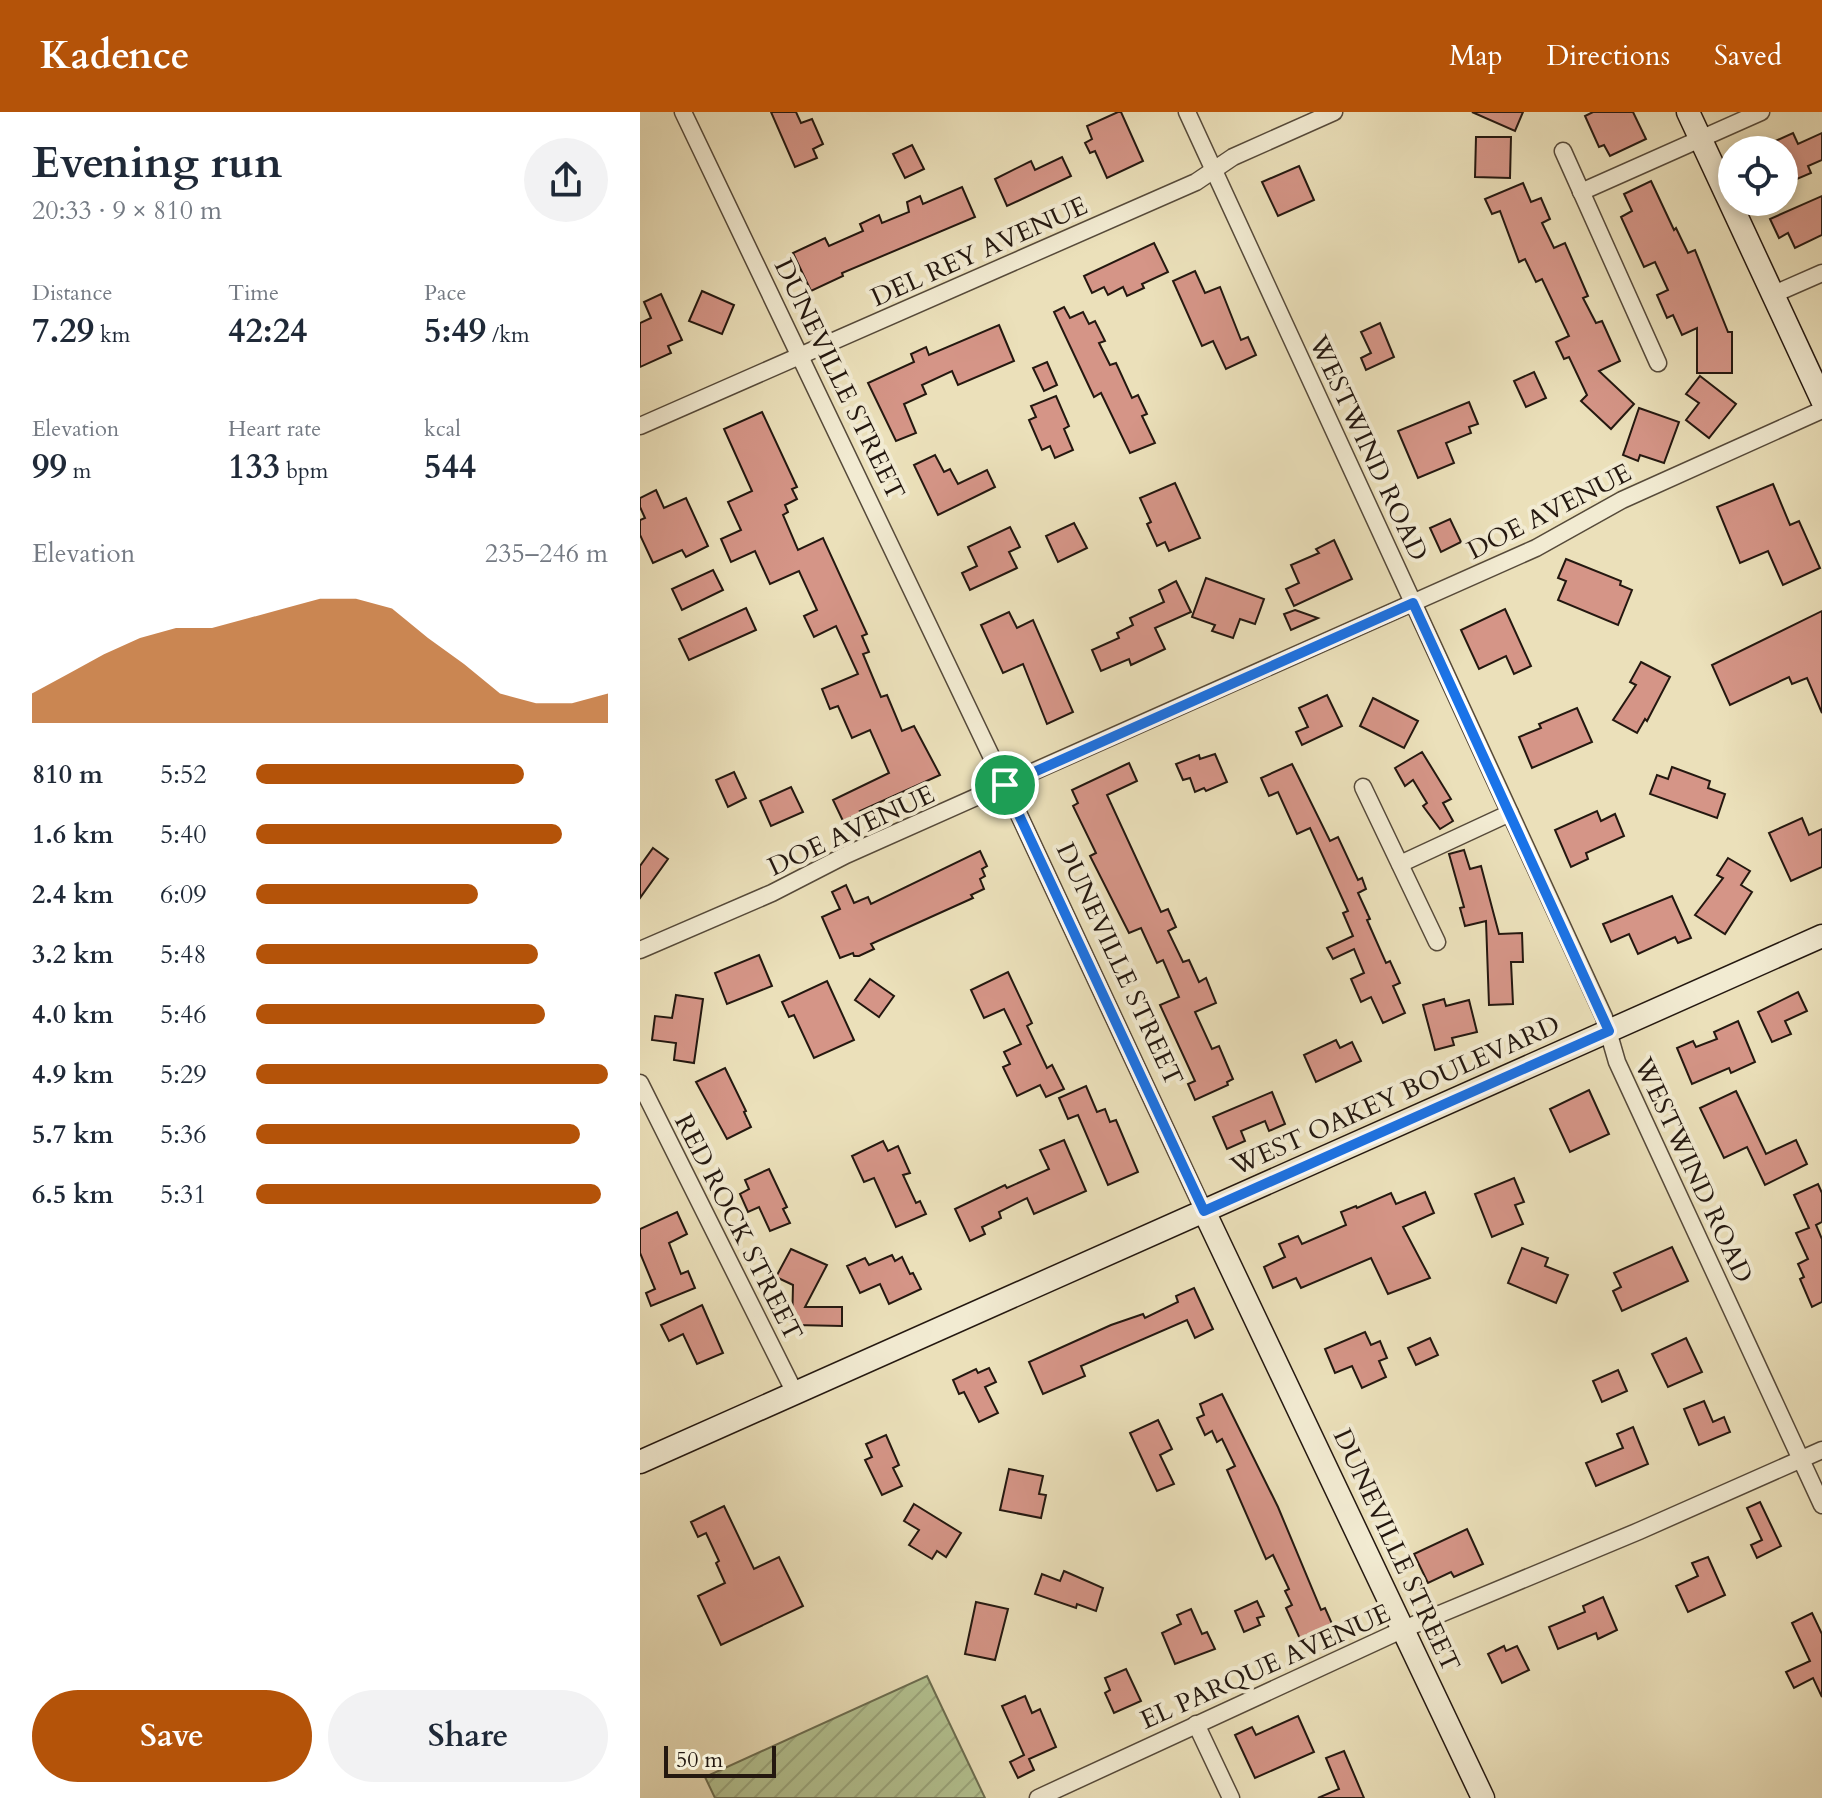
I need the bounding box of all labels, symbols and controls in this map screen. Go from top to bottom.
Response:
text: Kadence [40,30,190,82]
text: Map [1449,37,1503,75]
text: Directions [1547,37,1670,75]
text: Saved [1714,37,1782,75]
text: Evening run [32,133,282,193]
map controls [1718,136,1798,216]
button: locate [1718,136,1798,216]
button: share [524,138,608,222]
street label: DEL REY AVENUE [865,188,1093,315]
text: 20:33 · 9 × 810 m [32,193,222,228]
street label: DUNEVILLE STREET [766,253,913,506]
text: Distance [32,278,112,308]
text: Time [228,278,279,308]
text: Pace [424,278,467,308]
text: 7.29 [32,308,94,354]
text: 42:24 [228,308,308,354]
text: 5:49 [424,308,486,354]
text: km [94,320,130,350]
text: /km [486,320,530,350]
street label: WESTWIND ROAD [1301,329,1436,567]
text: Elevation [32,414,119,444]
text: Heart rate [228,414,321,444]
text: kcal [424,414,461,444]
text: 99 [32,444,67,490]
text: 133 [228,444,280,490]
text: 544 [424,444,476,490]
street label: DOE AVENUE [1461,455,1637,568]
text: m [67,456,91,486]
text: bpm [280,456,328,486]
text: Elevation [32,536,135,571]
text: 235–246 m [485,536,608,571]
pin [971,751,1039,819]
text: 810 m [32,757,103,792]
text: 5:52 [160,757,207,792]
icon: arrive [983,763,1027,807]
street label: DOE AVENUE [762,777,940,884]
text: 1.6 km [32,817,113,852]
text: 5:40 [160,817,207,852]
street label: DUNEVILLE STREET [1048,837,1191,1091]
text: 2.4 km [32,877,113,912]
text: 6:09 [160,877,207,912]
text: 3.2 km [32,937,113,972]
text: 5:48 [160,937,207,972]
text: 4.0 km [32,997,113,1032]
text: 5:46 [160,997,207,1032]
street label: WEST OAKEY BOULEVARD [1224,1007,1565,1184]
street label: WESTWIND ROAD [1626,1051,1761,1289]
text: 4.9 km [32,1057,113,1092]
text: 5:29 [160,1057,207,1092]
street label: RED ROCK STREET [666,1108,811,1347]
text: 5.7 km [32,1117,113,1152]
text: 5:36 [160,1117,207,1152]
text: 6.5 km [32,1177,113,1212]
text: 5:31 [160,1177,207,1212]
street label: DUNEVILLE STREET [1325,1423,1468,1677]
street label: EL PARQUE AVENUE [1135,1595,1396,1737]
button: Save [32,1690,312,1782]
button: Share [328,1690,608,1782]
scale bar [664,1742,776,1778]
text: 50 m [676,1745,723,1775]

